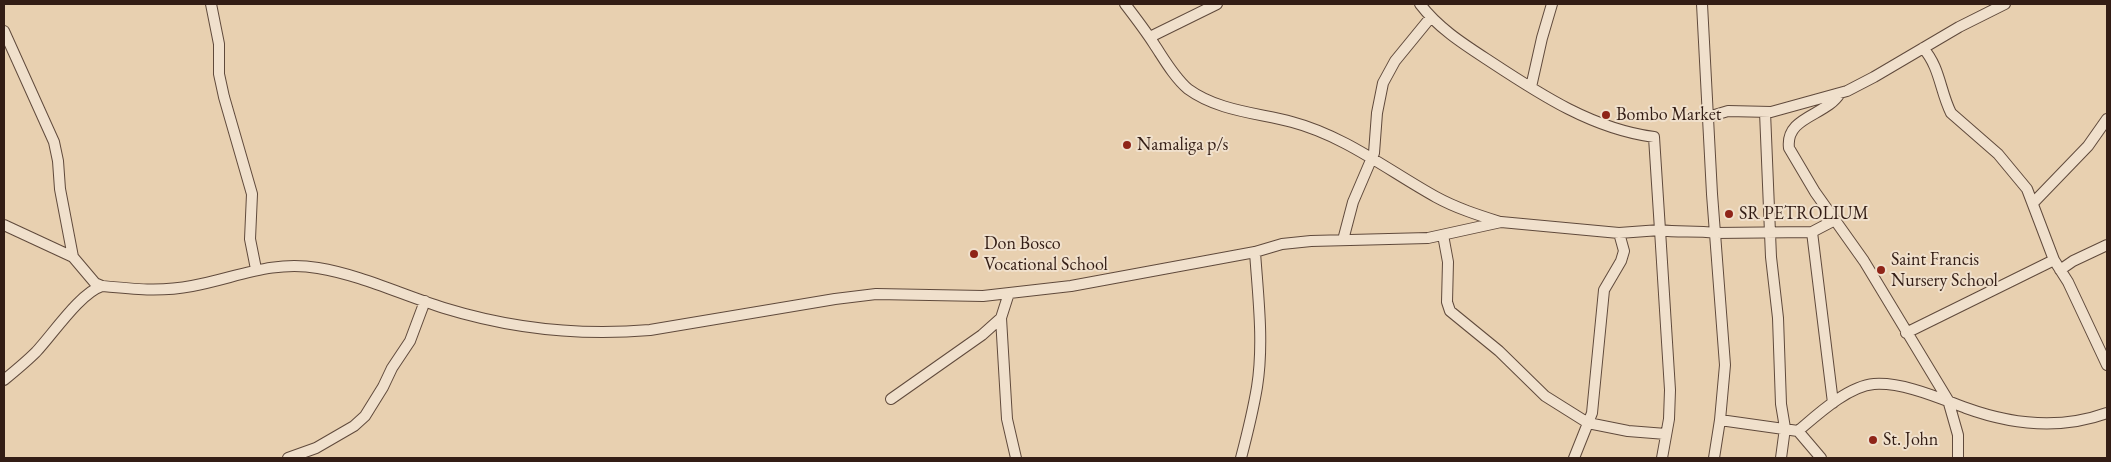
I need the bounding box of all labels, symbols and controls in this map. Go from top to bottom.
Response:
place label: Bombo Market [1616,104,1721,126]
marker: Bombo Market [1600,109,1612,121]
place label: Namaliga p/s [1137,134,1228,156]
marker: Namaliga p/s [1121,139,1133,151]
place label: SR PETROLIUM [1739,203,1869,225]
marker: SR PETROLIUM [1723,208,1735,220]
place label: Don Bosco Vocational School [984,233,1108,276]
marker: Don Bosco Vocational School [968,248,980,260]
place label: Saint Francis Nursery School [1891,249,1998,292]
marker: Saint Francis Nursery School [1875,264,1887,276]
place label: St. John [1883,429,1938,451]
marker: St. John [1867,434,1879,446]

